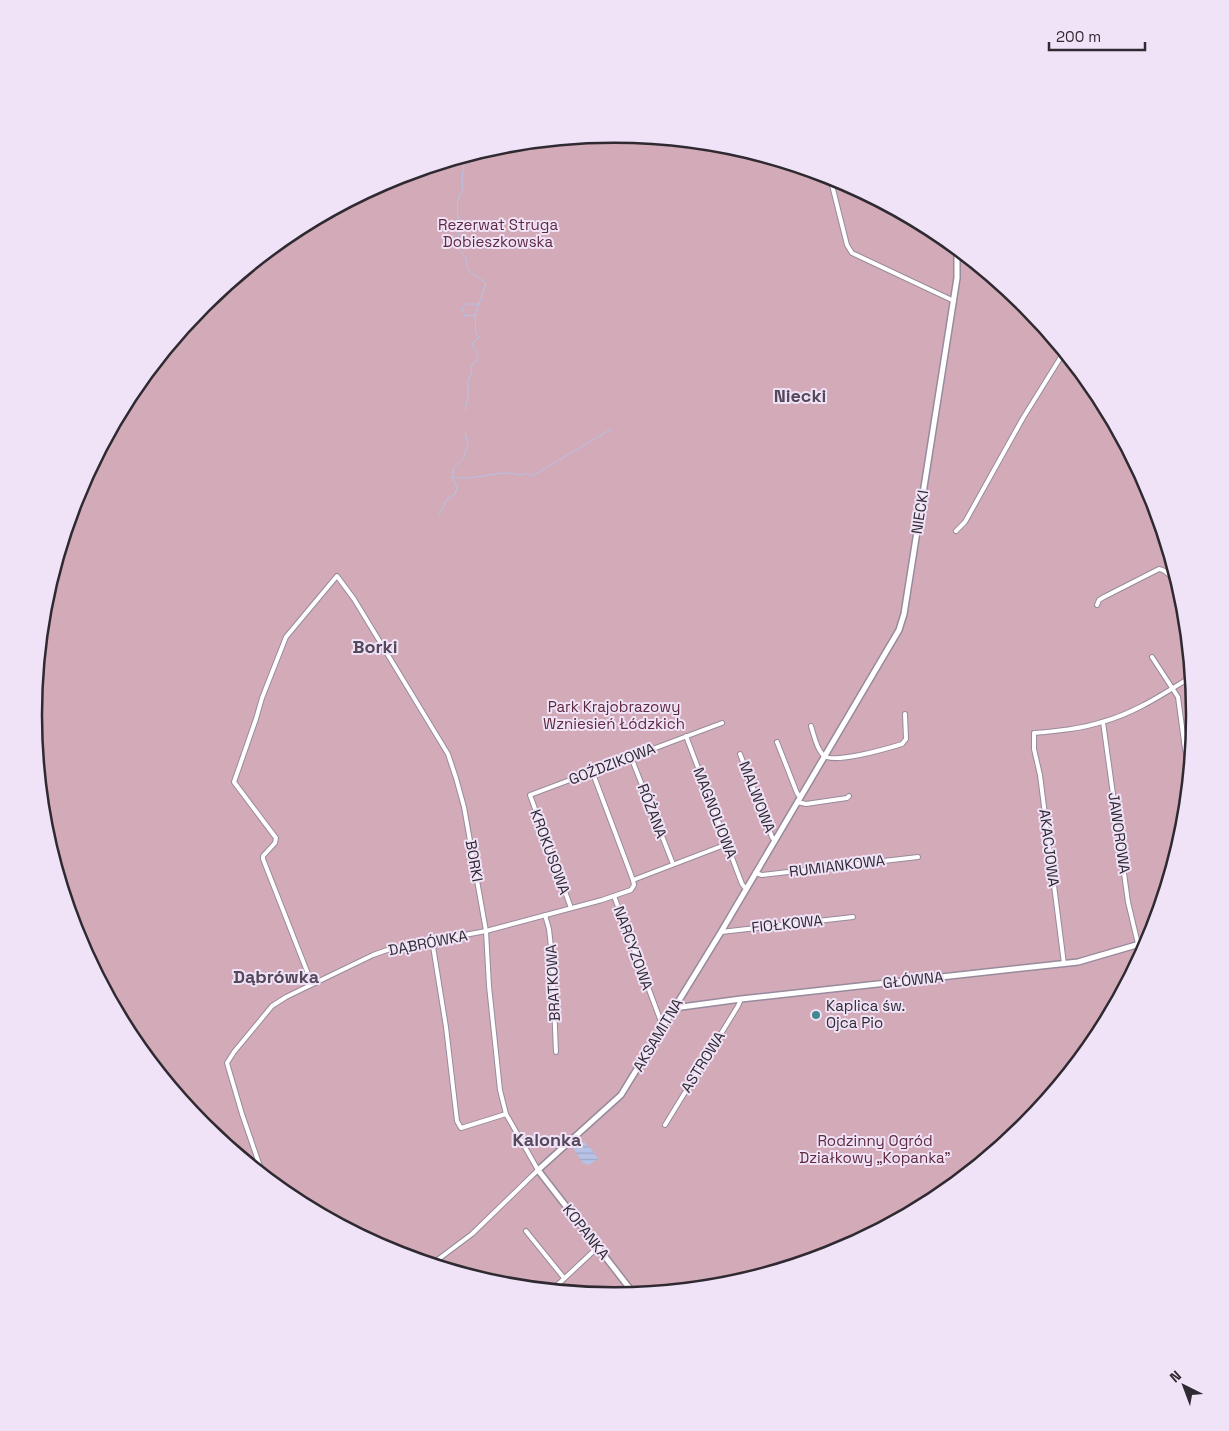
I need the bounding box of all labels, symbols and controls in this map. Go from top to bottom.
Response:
scale bar [1049,20,1145,52]
text: 200 m [1056,27,1101,46]
park label: Rezerwat Struga Dobieszkowska [438,215,558,251]
district label: Niecki [774,384,826,407]
street label: NIECKI [907,488,932,535]
district label: Borki [352,635,398,658]
park label: Park Krajobrazowy Wzniesień Łódzkich [543,697,685,733]
street label: GOŹDZIKOWA [566,738,658,789]
street label: MALWOWA [735,758,780,836]
street label: MAGNOLIOWA [689,765,742,862]
street label: RÓŻANA [633,781,672,841]
street label: JAWOROWA [1104,791,1135,875]
street label: KROKUSOWA [526,807,575,897]
street label: AKACJOWA [1035,808,1064,889]
street label: BORKI [461,838,488,883]
street label: RUMIANKOWA [788,850,886,881]
street label: NARCYZOWA [610,903,658,993]
street label: FIOŁKOWA [750,910,824,937]
street label: DĄBRÓWKA [387,925,470,959]
street label: BRATKOWA [541,943,564,1022]
district label: Dąbrówka [233,965,320,988]
street label: GŁÓWNA [882,967,945,992]
street label: AKSAMITNA [628,994,687,1075]
place label: Kaplica św. Ojca Pio [826,996,905,1032]
marker: Kaplica św. Ojca Pio [810,1009,822,1021]
street label: ASTROWA [676,1027,729,1096]
district label: Kalonka [513,1128,582,1151]
park label: Rodzinny Ogród Działkowy „Kopanka” [799,1131,951,1167]
street label: KOPANKA [559,1200,614,1264]
north arrow [1159,1361,1209,1411]
text: N [1166,1367,1185,1386]

